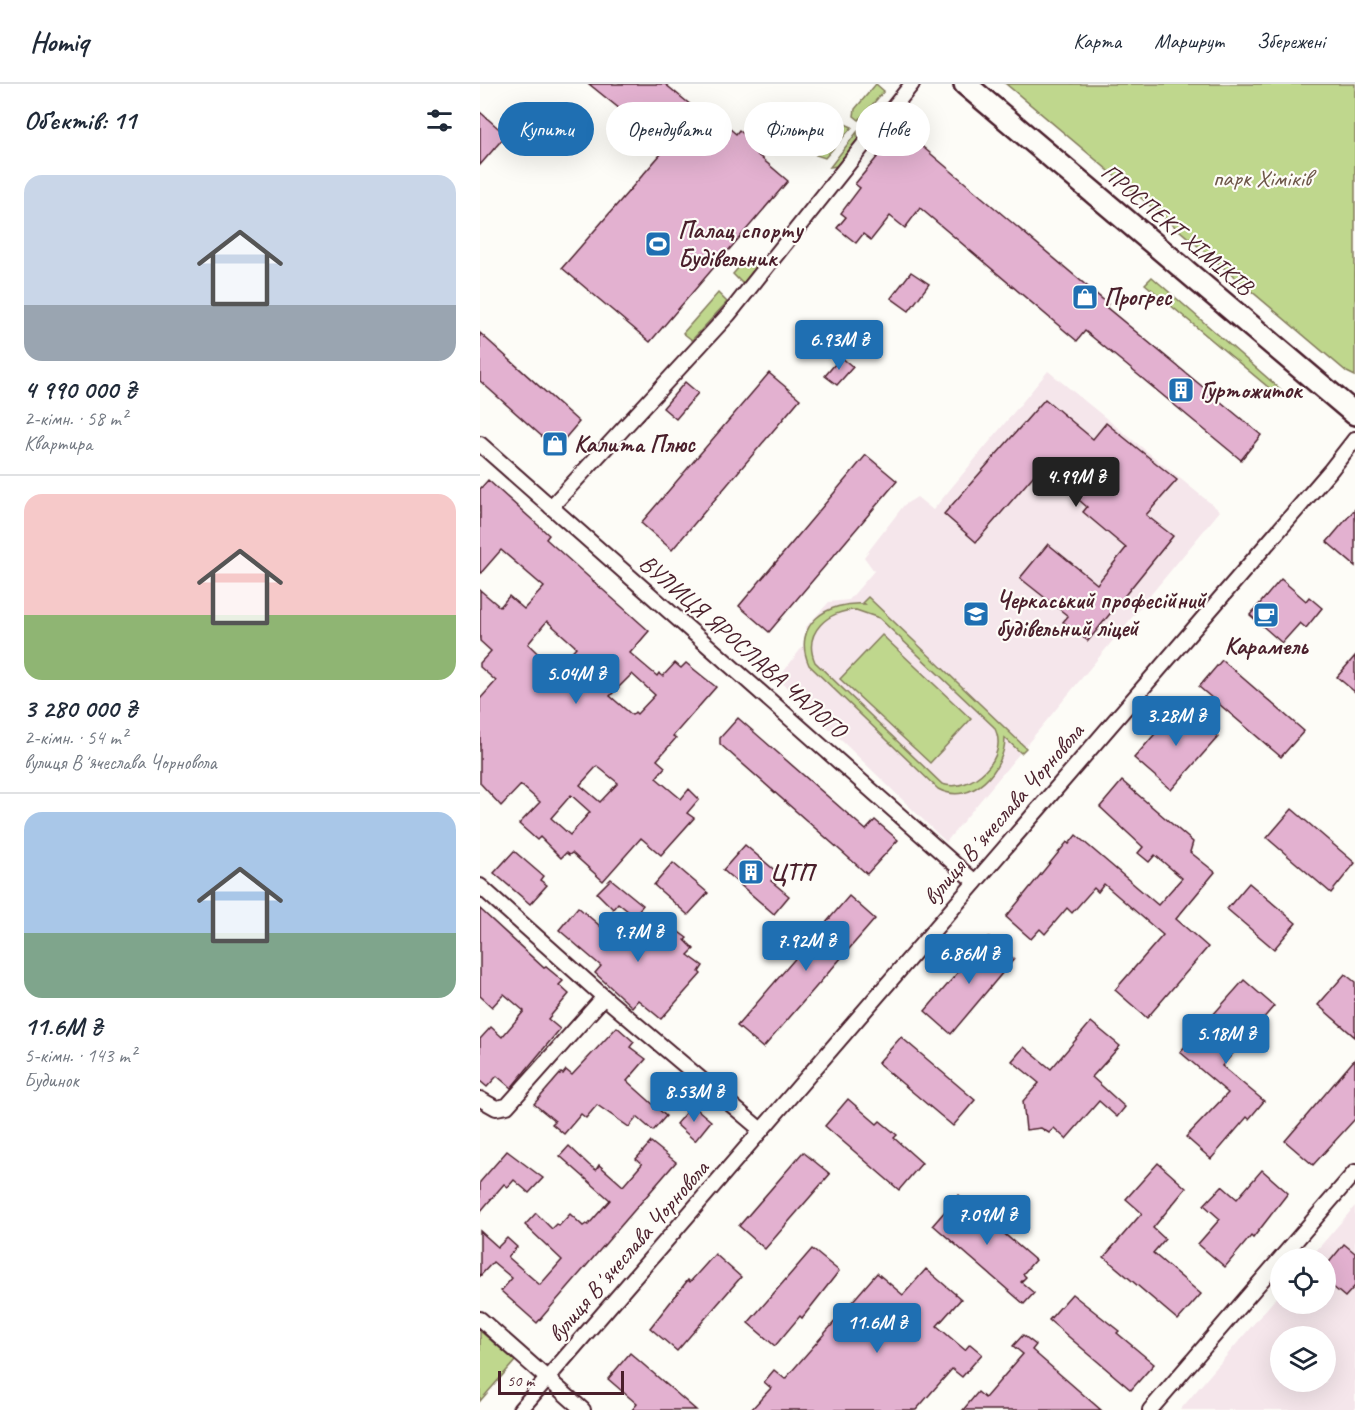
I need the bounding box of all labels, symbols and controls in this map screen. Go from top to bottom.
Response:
text: Homiq [30,24,88,59]
text: Карта [1073,28,1121,54]
text: Маршрут [1154,28,1224,54]
text: Збережені [1257,28,1325,54]
chip: Купити [498,102,594,156]
chip: Орендувати [606,102,732,156]
chip: Фільтри [744,102,844,156]
chip: Нове [856,102,930,156]
text: Об’єктів: 11 [24,104,136,137]
icon: filters [423,104,456,137]
street label: ПРОСПЕКТ ХІМІКІВ [1095,157,1260,302]
park label: парк Хіміків [1213,163,1317,193]
icon: home [186,214,294,322]
place label: Палац спорту Будівельник [678,215,805,273]
sports icon: Палац спорту Будівельник [643,229,673,259]
shop icon: Прогрес [1070,282,1100,312]
place label: Прогрес [1104,282,1173,312]
pin: 6.93M ₴ [784,320,894,371]
text: 6.93M ₴ [809,327,869,352]
text: 4 990 000 ₴ [24,373,136,406]
building icon: Гуртожиток [1166,375,1196,405]
place label: Гуртожиток [1200,375,1304,405]
text: 2-кімн. · 58 m² [24,406,127,431]
shop icon: Калита Плюс [540,429,570,459]
place label: Калита Плюс [574,429,696,459]
text: Квартира [24,431,92,456]
pin: 4.99M ₴ [1021,457,1131,508]
text: 4.99M ₴ [1046,464,1106,489]
icon: home [186,533,294,641]
street label: ВУЛИЦЯ ЯРОСЛАВА ЧАЛОГО [633,548,855,746]
place label: Черкаський професійний будівельний ліцей [996,585,1207,643]
school or university icon: Черкаський професійний будівельний ліцей [961,599,991,629]
cafe icon: Карамель [1251,600,1281,630]
place label: Карамель [1224,631,1309,661]
pin: 5.04M ₴ [521,654,631,705]
text: 5.04M ₴ [546,661,606,686]
text: 3 280 000 ₴ [24,692,137,725]
pin: 3.28M ₴ [1121,696,1231,747]
text: 3.28M ₴ [1146,703,1206,728]
street label: вулиця Вʼячеслава Чорновола [916,716,1091,911]
text: 2-кімн. · 54 m² [24,725,127,750]
text: вулиця Вʼячеслава Чорновола [24,750,216,775]
icon: home [186,851,294,959]
building icon: ЦТП [736,857,766,887]
place label: ЦТП [770,857,818,887]
pin: 9.7M ₴ [589,912,687,963]
text: 9.7M ₴ [613,919,663,944]
pin: 7.92M ₴ [751,921,861,972]
text: 7.92M ₴ [776,928,836,953]
pin: 6.86M ₴ [914,934,1024,985]
text: 6.86M ₴ [939,941,999,966]
text: 11.6M ₴ [24,1010,102,1043]
pin: 5.18M ₴ [1171,1014,1281,1065]
text: 5.18M ₴ [1196,1021,1256,1046]
text: 5-кімн. · 143 m² [24,1043,136,1068]
text: Будинок [24,1068,79,1093]
pin: 8.53M ₴ [639,1072,749,1123]
text: 8.53M ₴ [664,1079,724,1104]
street label: вулиця Вʼячеслава Чорновола [541,1153,716,1348]
pin: 7.09M ₴ [932,1195,1042,1246]
text: 7.09M ₴ [957,1202,1017,1227]
map controls [1270,1248,1336,1392]
button: locate [1270,1248,1336,1314]
pin: 11.6M ₴ [822,1303,932,1354]
text: 11.6M ₴ [847,1310,907,1335]
button: layers [1270,1326,1336,1392]
scale bar [498,1368,624,1396]
text: 50 m [507,1371,534,1391]

